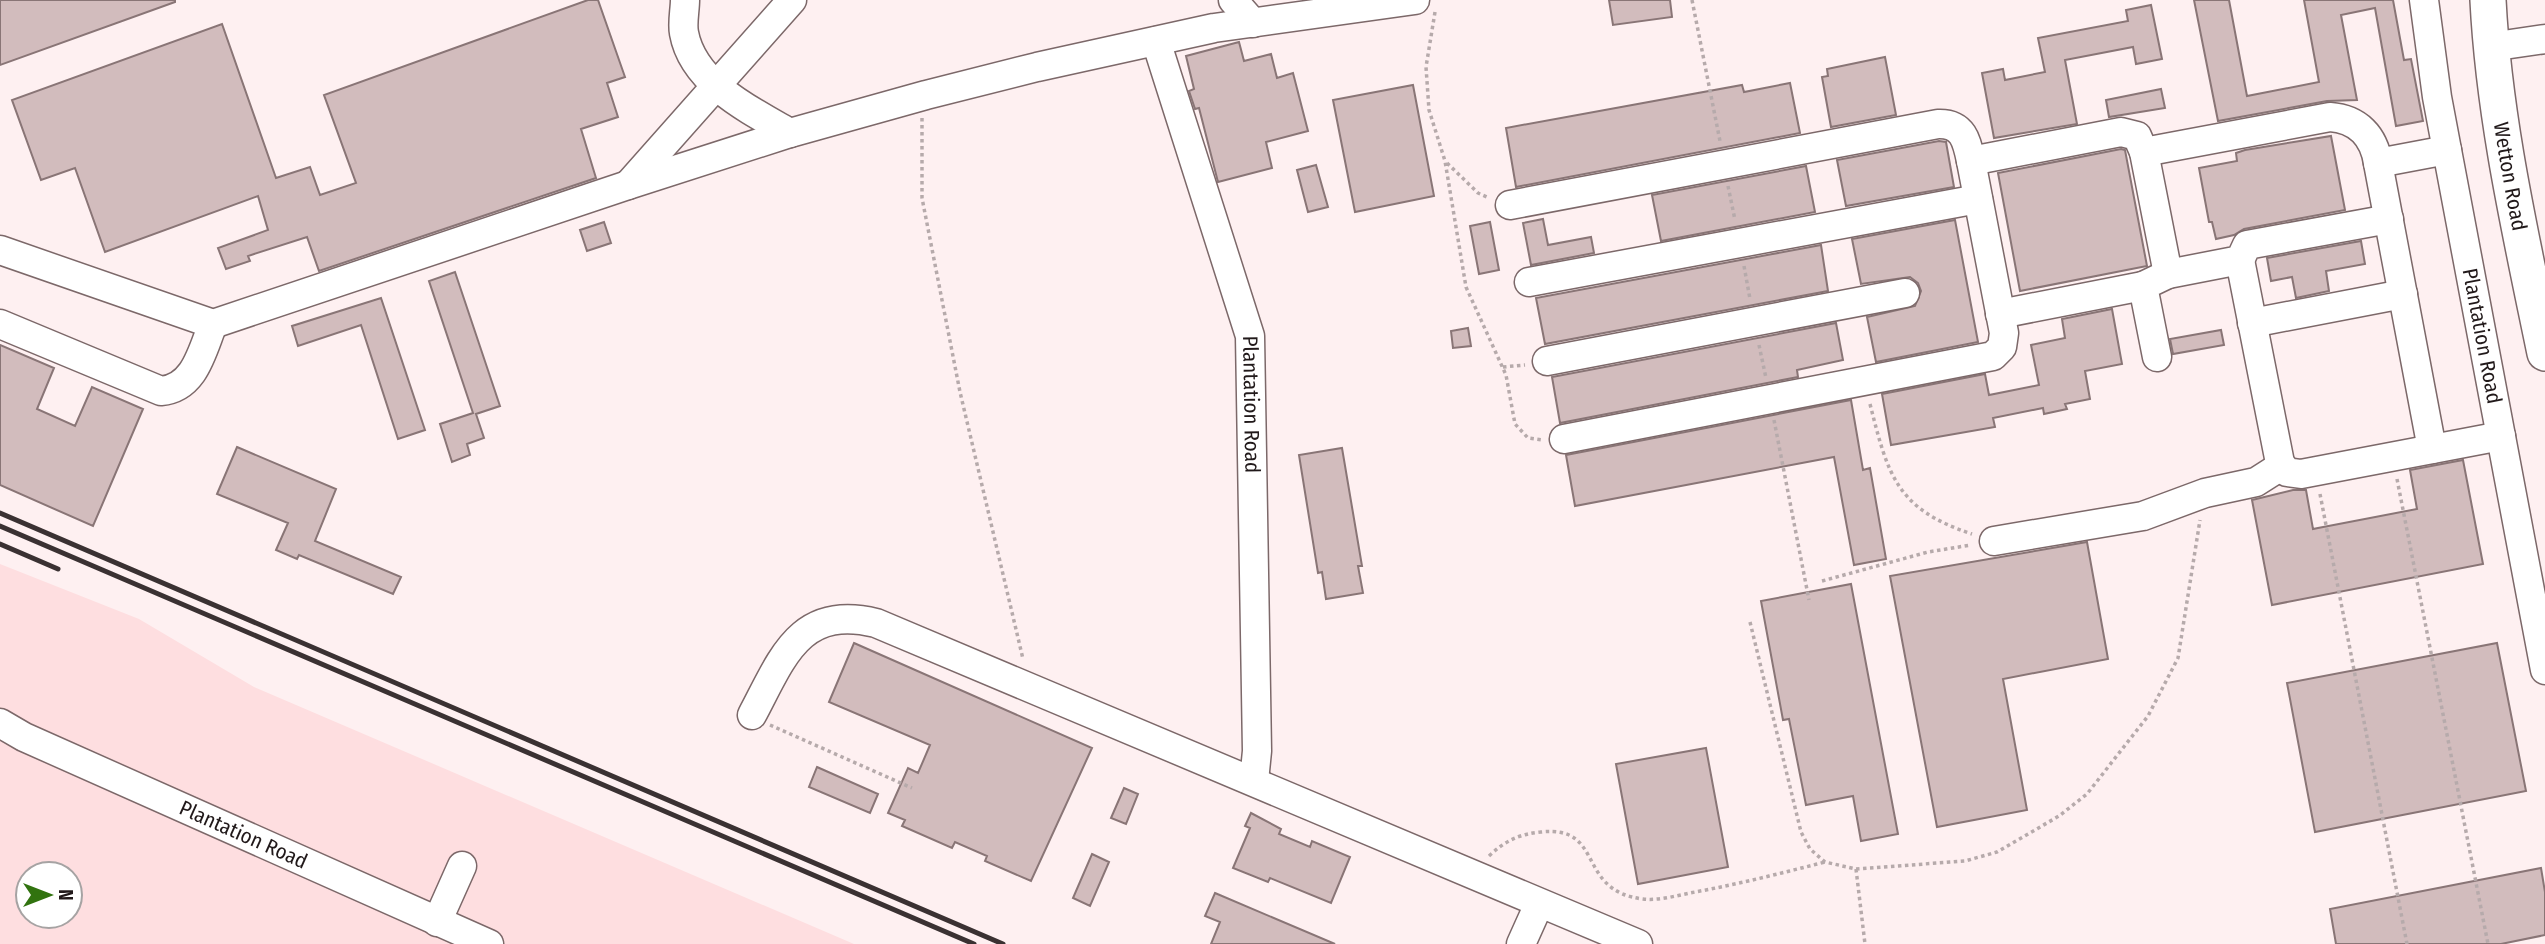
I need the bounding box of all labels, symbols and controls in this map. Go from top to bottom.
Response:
street label: Wetton Road [2488,120,2533,233]
street label: Plantation Road [2457,266,2508,406]
street label: Plantation Road [1237,335,1265,473]
street label: Plantation Road [175,795,312,875]
north arrow [14,860,84,930]
text: N [54,889,77,901]

